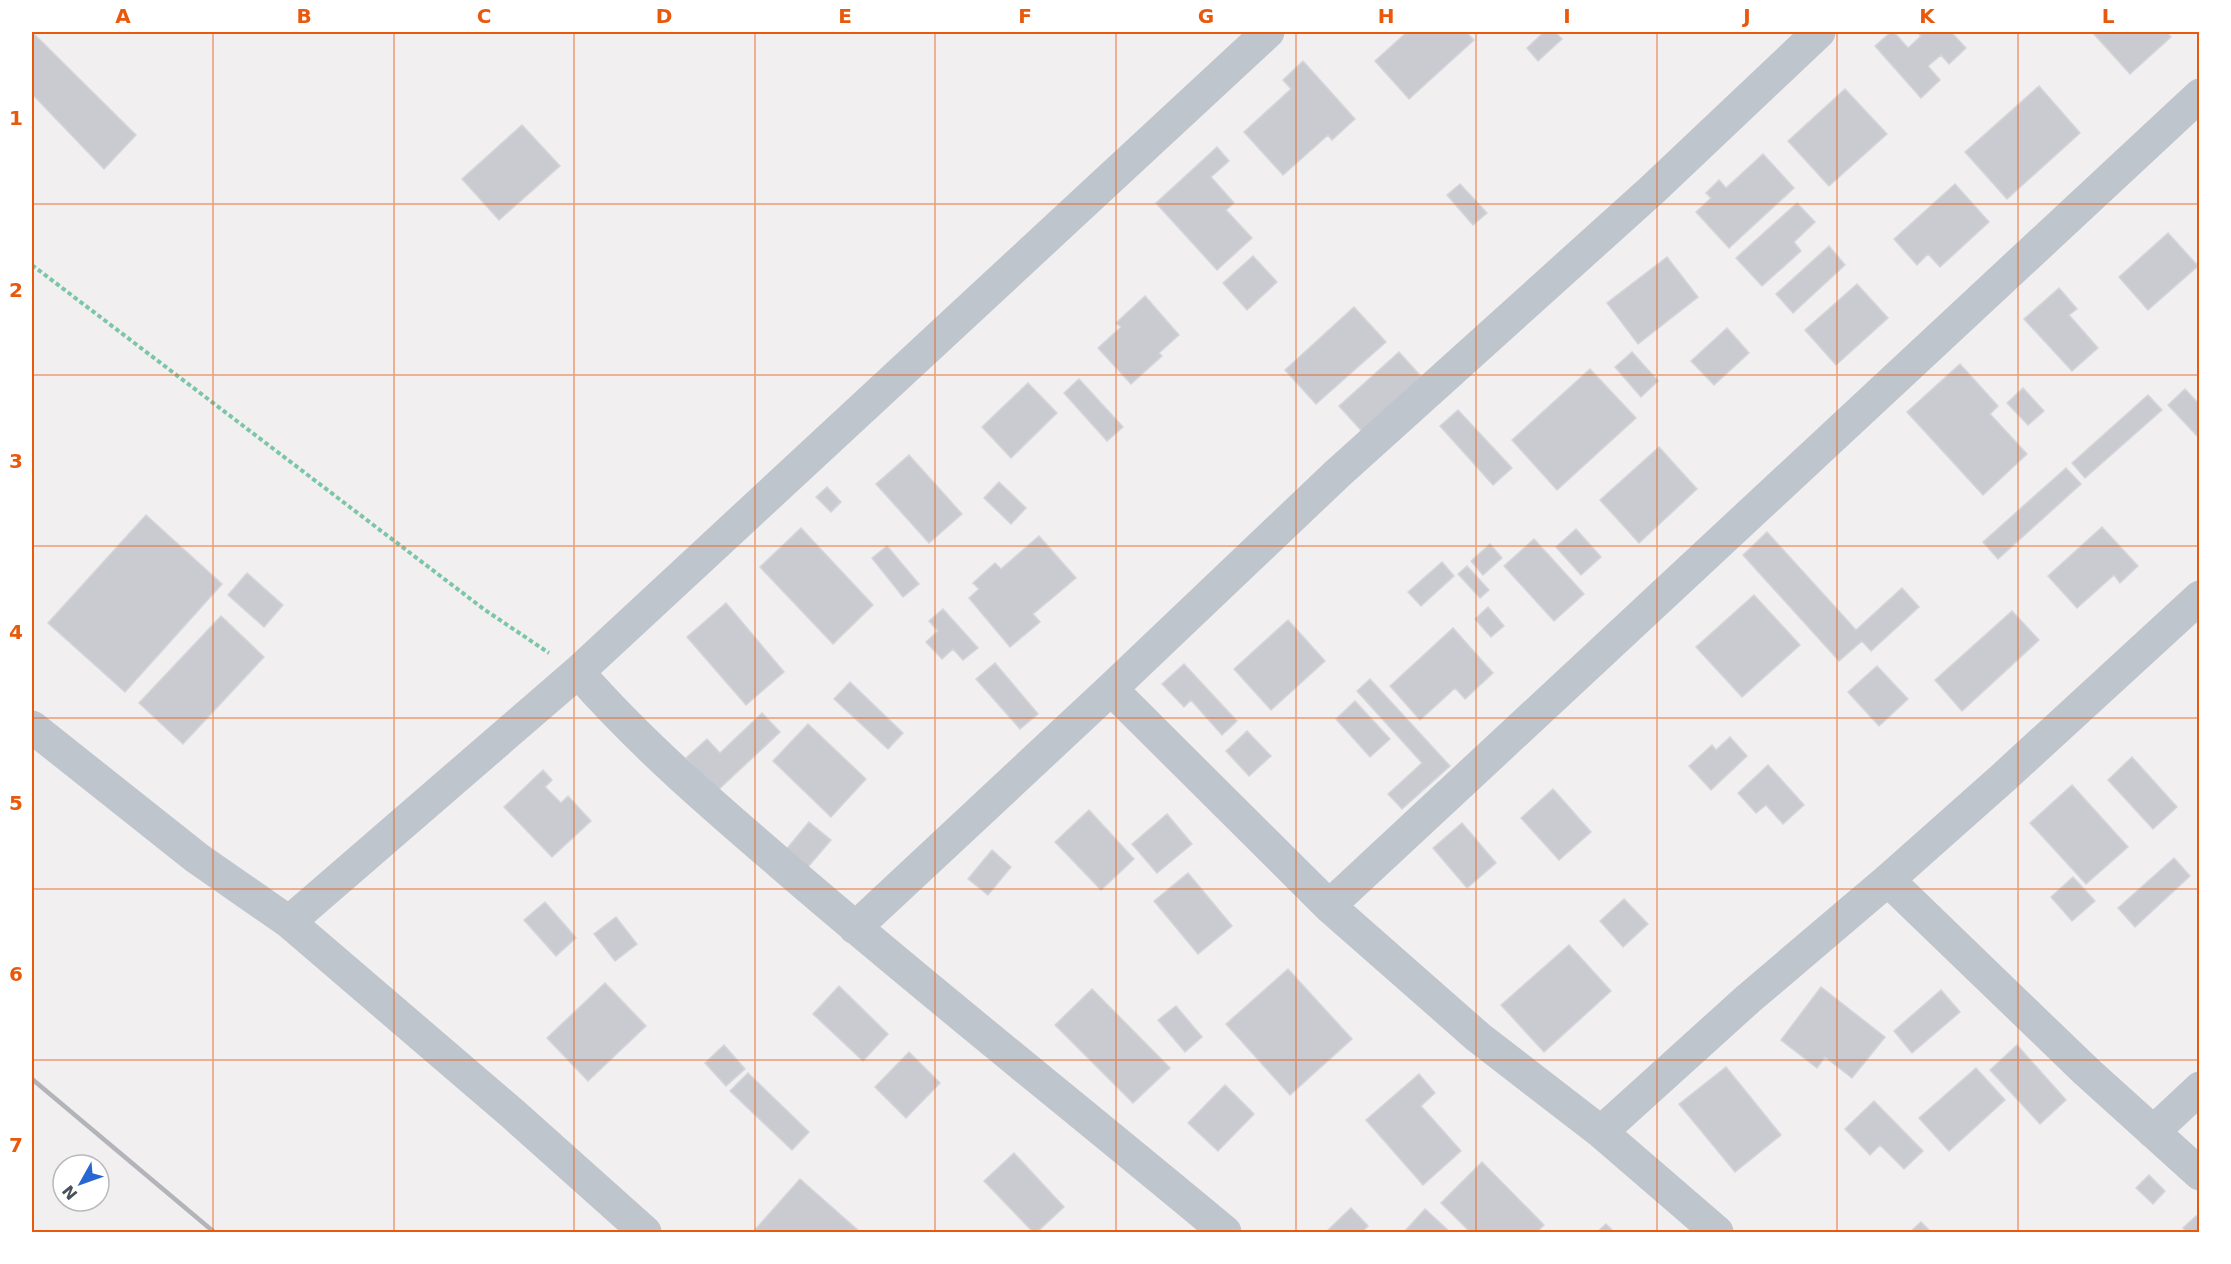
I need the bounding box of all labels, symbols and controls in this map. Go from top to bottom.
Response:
text: A [115,4,131,28]
text: B [296,4,312,28]
text: C [477,4,491,28]
text: D [656,4,672,28]
text: E [838,4,852,28]
text: F [1018,4,1032,28]
text: G [1198,4,1214,28]
text: H [1378,4,1394,28]
text: I [1563,4,1571,28]
text: J [1741,4,1751,28]
text: K [1919,4,1936,28]
text: L [2102,4,2115,28]
text: 1 [9,106,23,130]
text: 2 [9,278,23,302]
text: 3 [9,449,23,473]
text: 4 [9,620,23,644]
text: 5 [9,791,23,815]
text: 6 [9,962,23,986]
text: 7 [9,1133,23,1157]
north arrow [51,1153,111,1213]
text: N [58,1181,81,1204]

